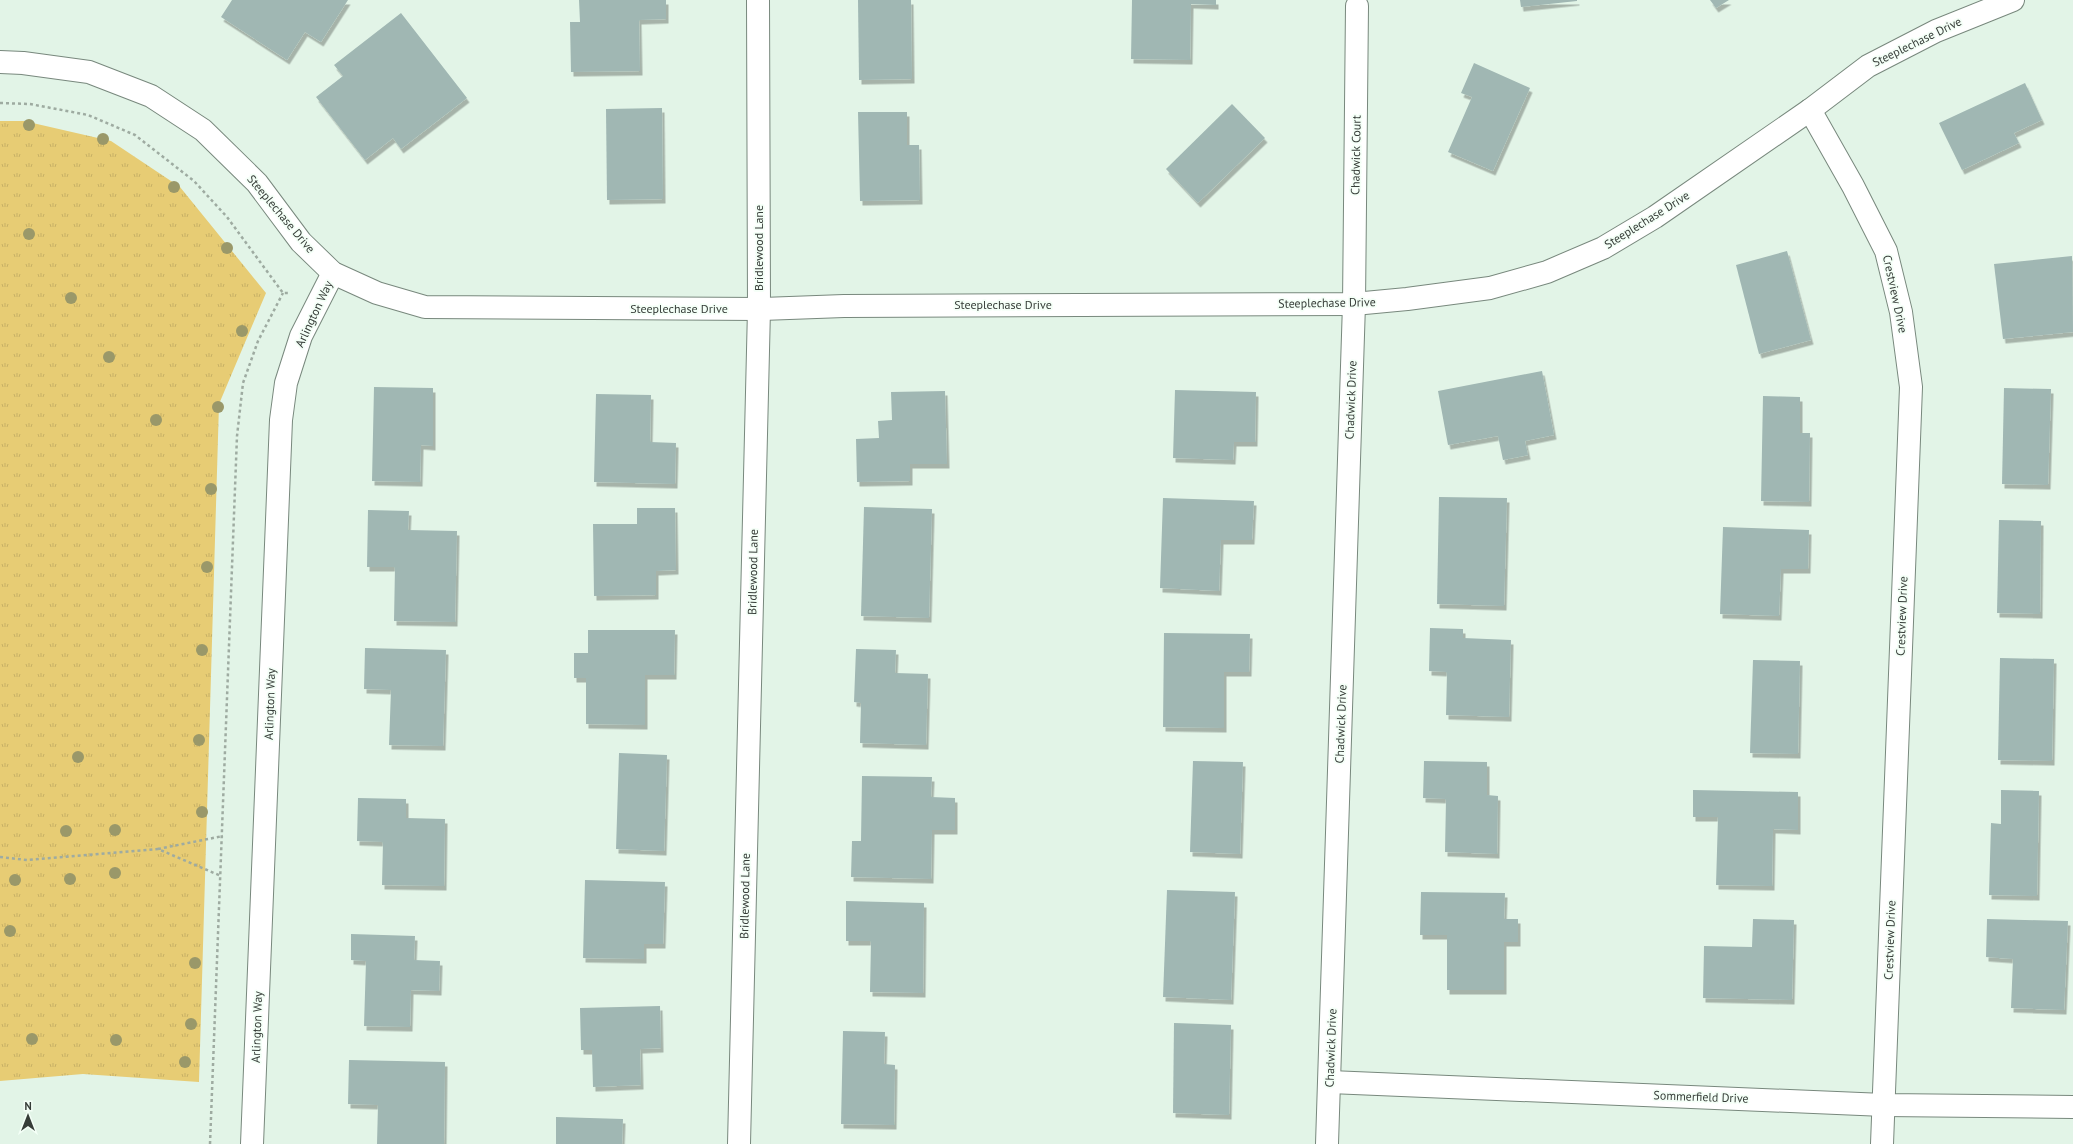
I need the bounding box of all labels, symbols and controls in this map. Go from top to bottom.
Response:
street label: Steeplechase Drive [1870,13,1964,70]
street label: Chadwick Court [1347,115,1364,195]
street label: Steeplechase Drive [244,172,318,256]
street label: Steeplechase Drive [1601,187,1692,252]
street label: Bridlewood Lane [751,205,766,291]
street label: Crestview Drive [1880,253,1911,334]
street label: Arlington Way [292,278,336,349]
street label: Steeplechase Drive [1278,294,1376,311]
street label: Steeplechase Drive [954,297,1052,312]
street label: Steeplechase Drive [630,301,728,316]
street label: Chadwick Drive [1342,360,1359,440]
street label: Bridlewood Lane [744,529,761,615]
street label: Crestview Drive [1893,576,1910,656]
street label: Arlington Way [261,667,278,740]
street label: Chadwick Drive [1332,684,1349,764]
street label: Bridlewood Lane [736,853,753,939]
street label: Crestview Drive [1881,900,1898,980]
street label: Arlington Way [248,990,265,1063]
street label: Chadwick Drive [1322,1008,1339,1088]
street label: Sommerfield Drive [1653,1087,1749,1106]
north arrow [8,1096,48,1136]
text: N [24,1099,32,1113]

